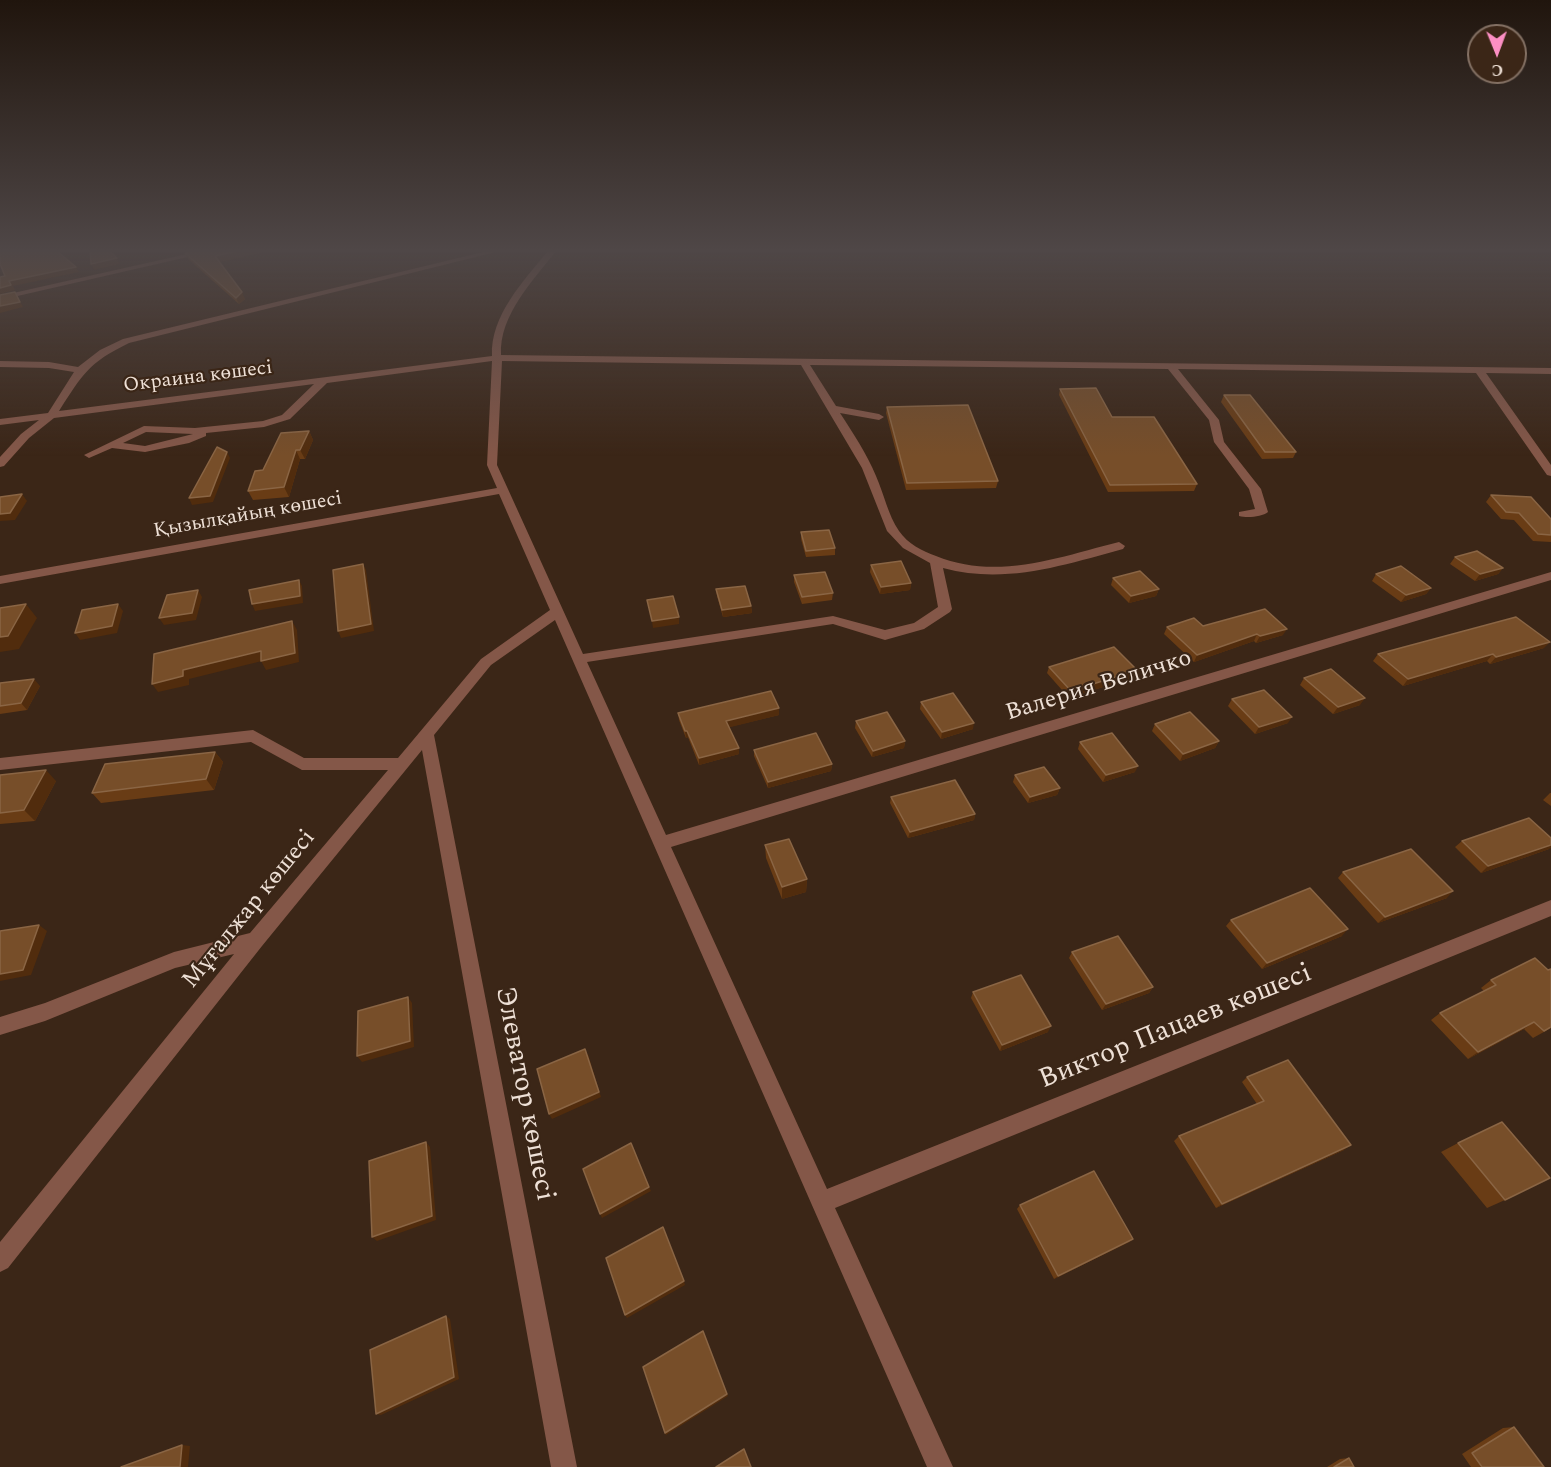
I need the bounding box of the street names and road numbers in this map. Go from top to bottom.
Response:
street label: Окраина көшесі [122,357,274,399]
street label: Қызылқайың көшесі [152,488,344,544]
street label: Валерия Величко [1003,645,1195,729]
street label: Мұғалжар көшесі [177,825,323,995]
street label: Виктор Пацаев көшесі [1035,958,1317,1098]
street label: Элеватор көшесі [486,984,560,1204]

